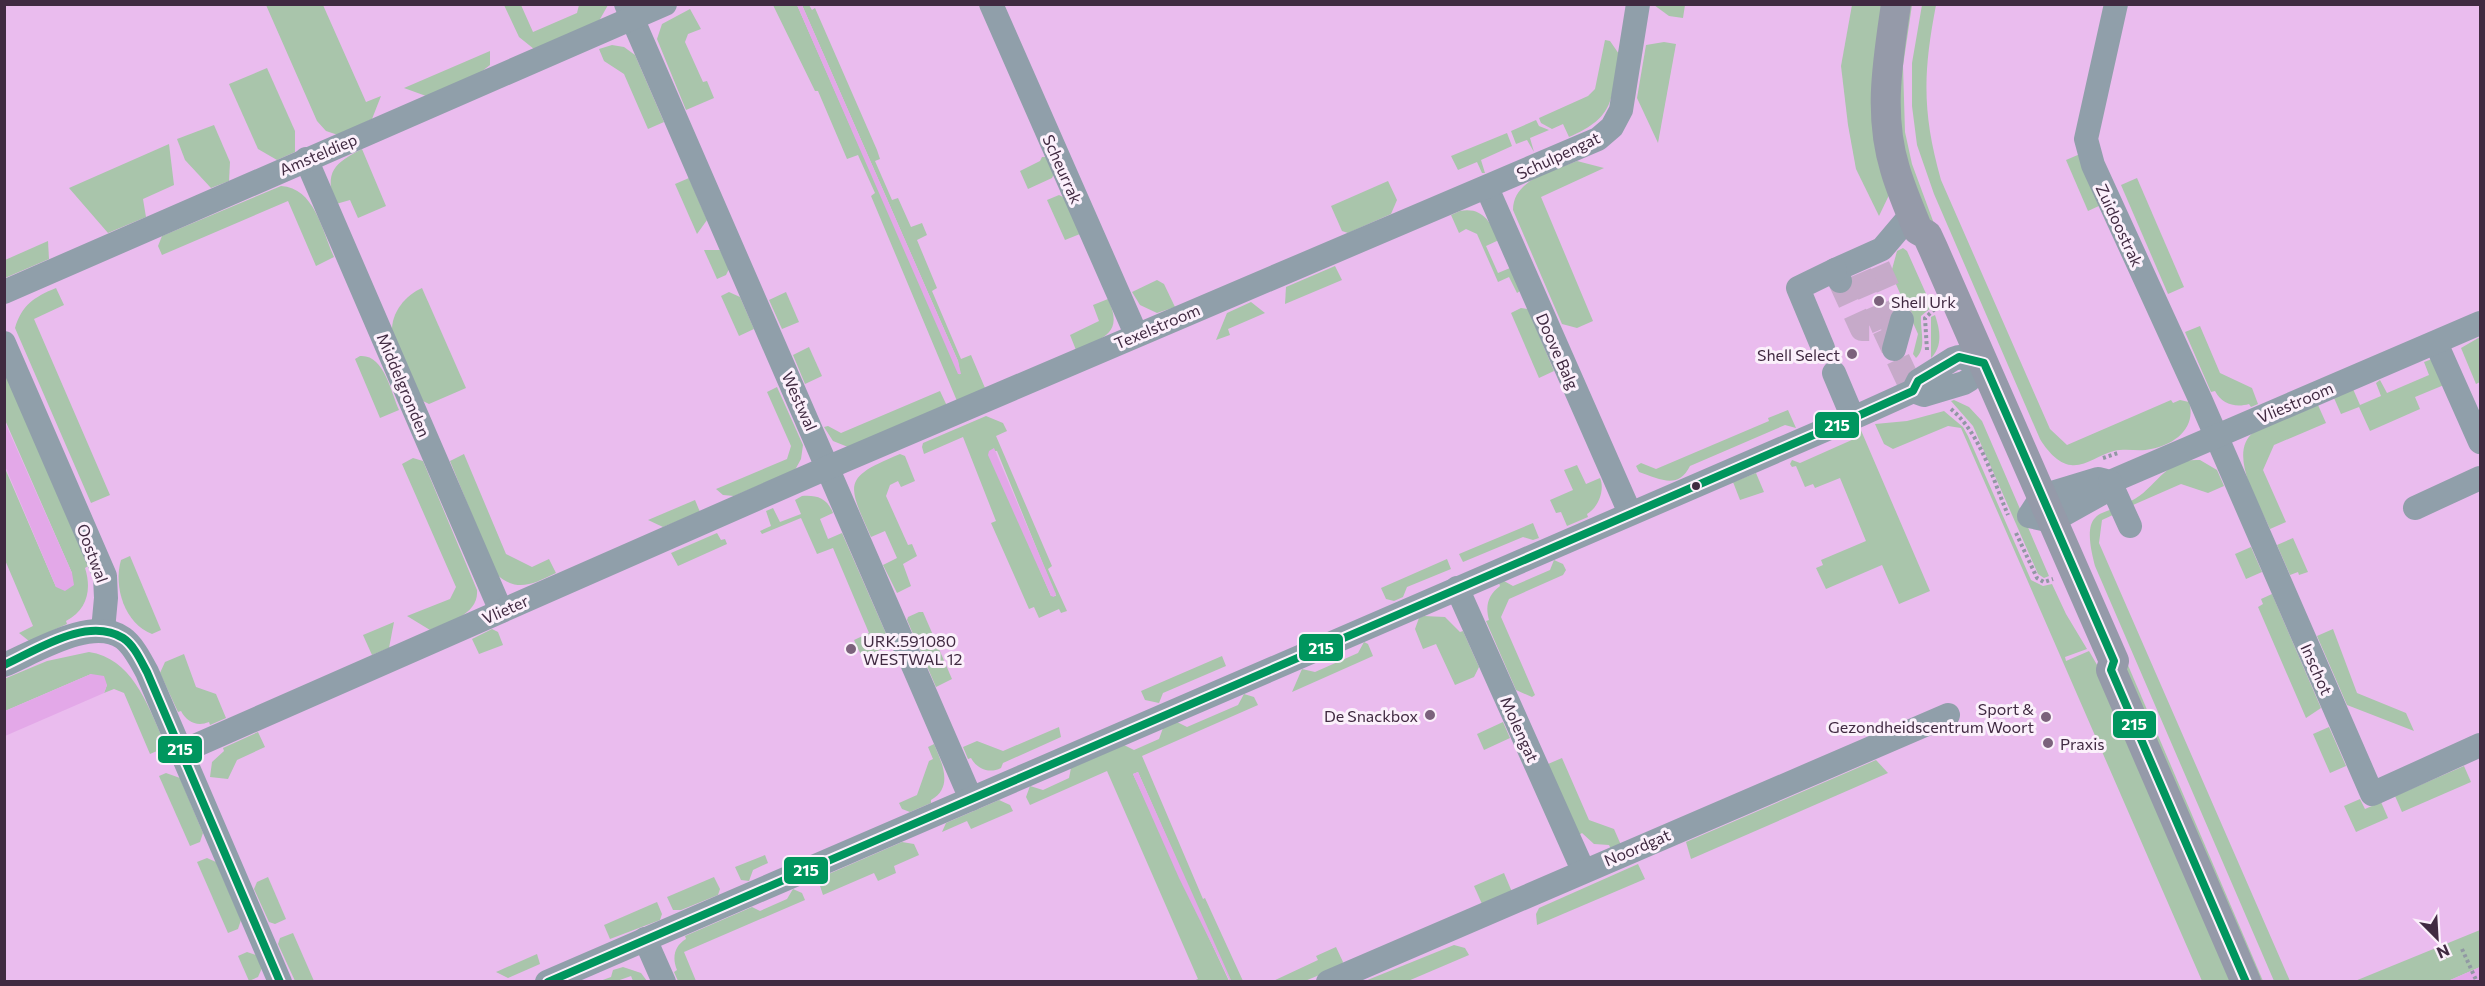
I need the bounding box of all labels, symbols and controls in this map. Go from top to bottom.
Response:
street label: Schulpengat [1513,127,1603,183]
street label: Amsteldiep [276,129,360,179]
street label: Scheurrak [1039,132,1087,207]
street label: Zuidoostrak [2093,181,2148,270]
place label: Shell Urk [1891,292,1956,311]
marker: Shell Urk [1872,294,1886,308]
street label: Texelstroom [1111,299,1203,353]
street label: Doove Balg [1533,310,1583,392]
street label: Middelgronden [374,330,434,440]
place label: Shell Select [1757,345,1840,364]
marker: Shell Select [1845,347,1859,361]
street label: Westwal [779,369,821,433]
street label: Vliestroom [2254,378,2336,426]
line badge: 215 [1814,411,1860,439]
text: 215 [1824,415,1850,434]
unlabelled marker [1690,480,1702,492]
street label: Oostwal [74,521,112,585]
street label: Vlieter [479,590,532,628]
place label: URK.591080 WESTWAL 12 [863,631,963,668]
line badge: 215 [1298,633,1344,662]
text: 215 [1308,638,1334,657]
street label: Inschot [2297,640,2337,698]
marker: URK.591080 WESTWAL 12 [844,642,858,656]
street label: Molengat [1497,693,1543,765]
place label: Sport & Gezondheidscentrum Woort [1828,699,2034,736]
place label: De Snackbox [1324,706,1418,725]
marker: De Snackbox [1423,708,1437,722]
marker: Sport & Gezondheidscentrum Woort [2039,710,2053,724]
line badge: 215 [2112,710,2157,739]
text: 215 [2121,714,2147,733]
place label: Praxis [2060,734,2105,753]
line badge: 215 [157,735,203,764]
marker: Praxis [2041,736,2055,750]
text: 215 [167,739,193,758]
street label: Noordgat [1601,824,1673,869]
line badge: 215 [783,856,829,885]
text: 215 [793,860,819,879]
north arrow [2407,908,2467,968]
text: N [2434,941,2453,963]

